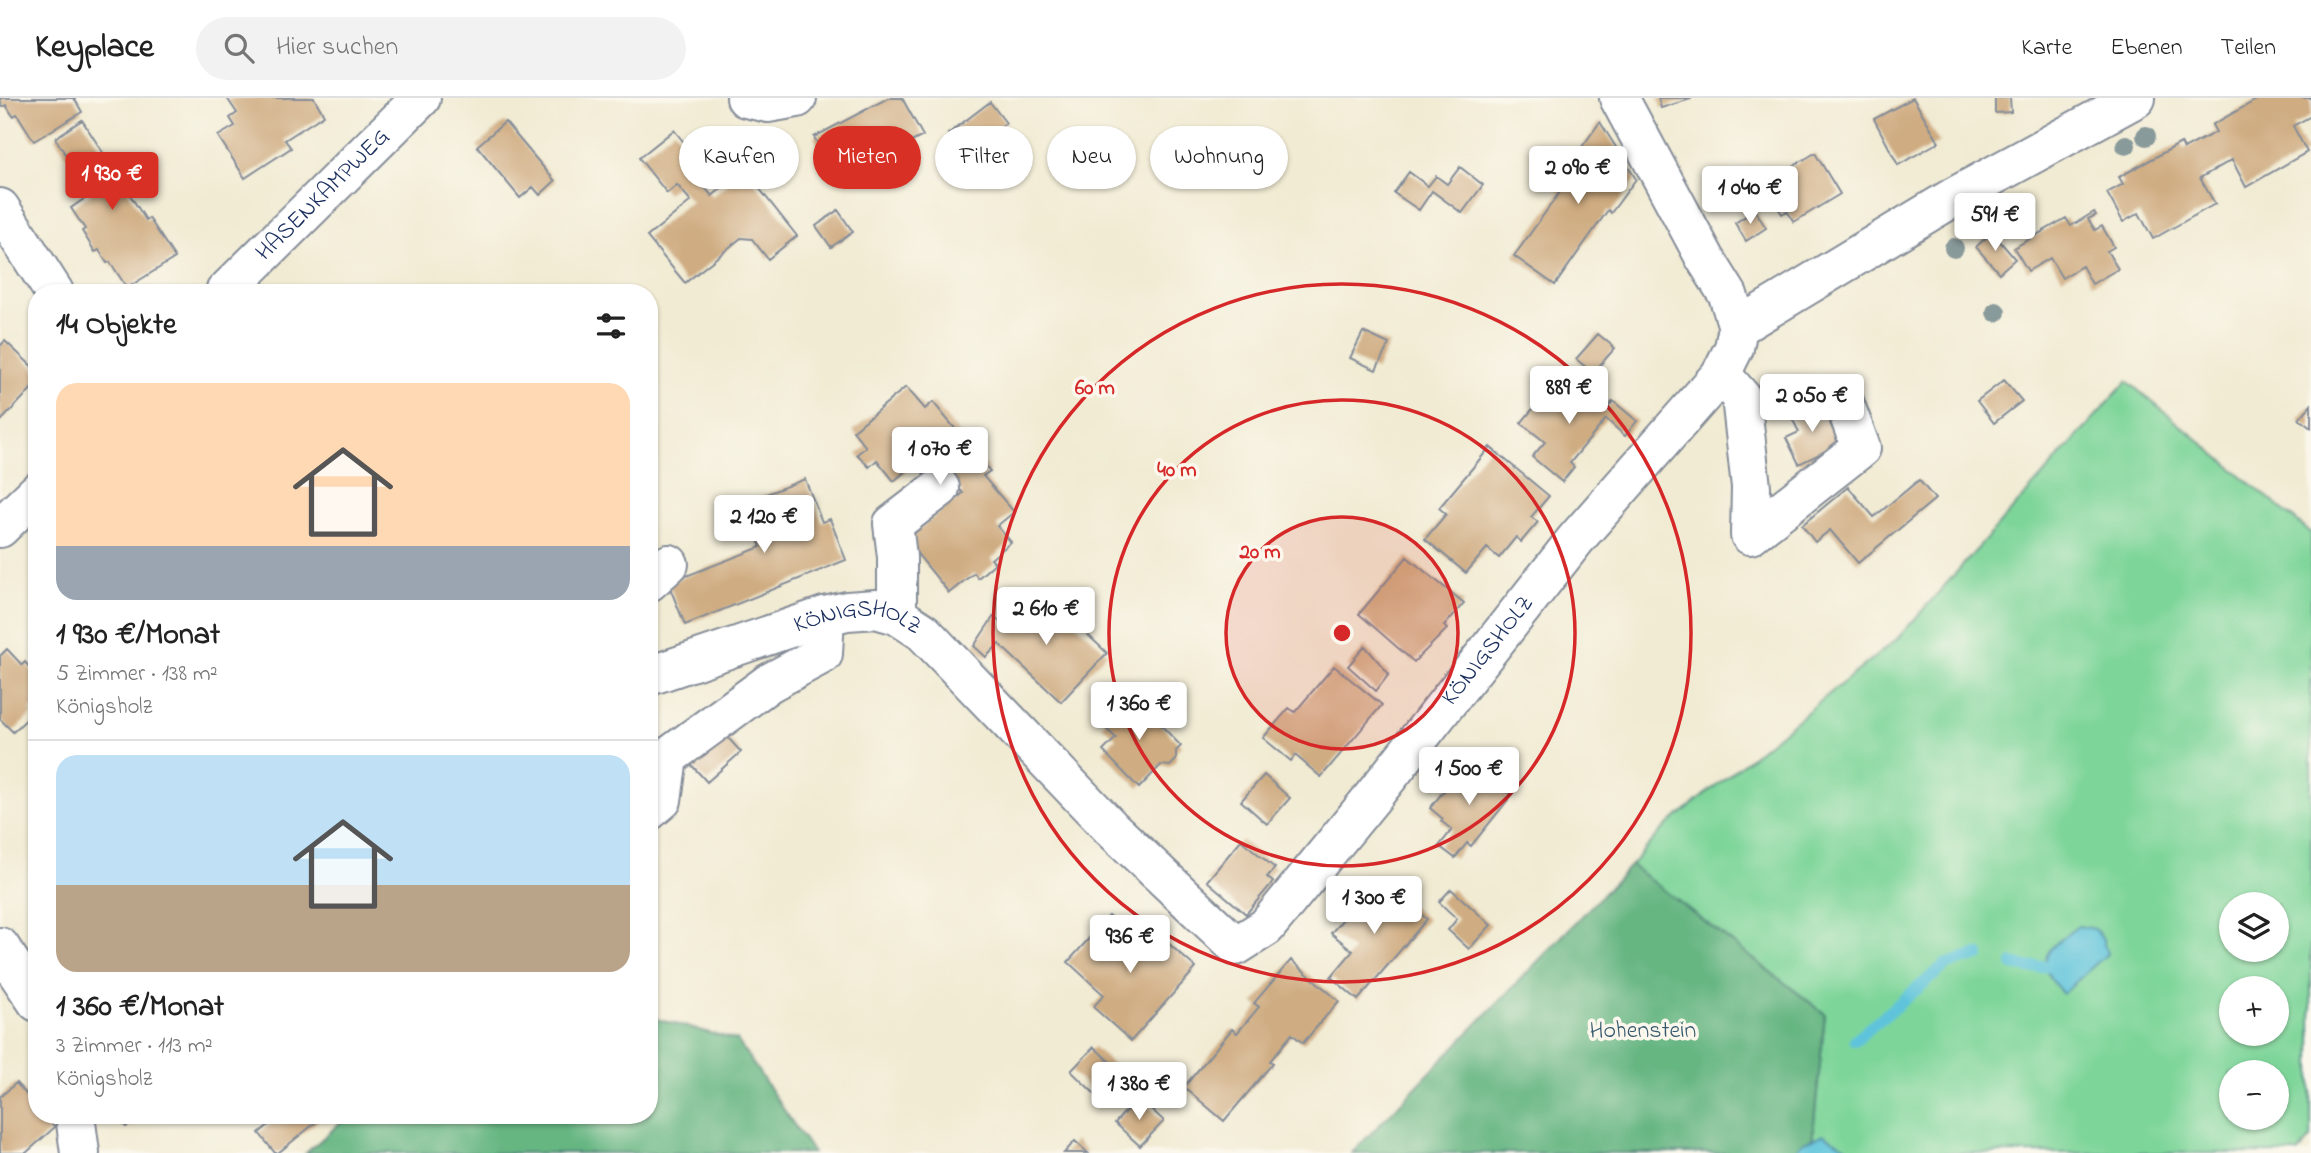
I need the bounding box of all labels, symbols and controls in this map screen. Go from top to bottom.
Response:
search box [196,17,686,80]
text: Keyplace [35,24,154,72]
icon: search [220,29,258,67]
text: Hier suchen [276,29,398,67]
text: Karte [2021,31,2072,66]
text: Ebenen [2110,31,2183,66]
text: Teilen [2221,31,2276,66]
street label: HASENKAMPWEG [248,120,398,269]
chip: Kaufen [679,126,799,189]
chip: Mieten [813,126,921,189]
chip: Filter [935,126,1033,189]
chip: Neu [1047,126,1136,189]
chip: Wohnung [1150,126,1288,189]
pin: 2 090 € [1513,146,1643,206]
pin: 1 930 € [47,152,177,212]
text: 2 090 € [1545,152,1611,185]
text: 1 930 € [81,158,143,191]
pin: 1 040 € [1685,166,1815,226]
text: 1 040 € [1718,172,1782,205]
pin: 591 € [1946,194,2044,253]
text: 591 € [1970,199,2020,232]
text: 14 Objekte [56,304,176,348]
icon: filters [592,307,630,345]
pin: 889 € [1520,366,1618,426]
text: 889 € [1546,372,1592,405]
text: 60 m [1075,374,1115,404]
pin: 2 050 € [1747,374,1877,434]
text: 2 050 € [1776,380,1848,413]
pin: 1 070 € [875,428,1005,487]
icon: home [280,429,406,555]
text: 1 070 € [908,433,972,466]
text: 40 m [1157,456,1197,486]
pin: 2 120 € [699,496,829,555]
text: 2 120 € [730,501,798,534]
text: 20 m [1238,538,1281,568]
pin: 2 610 € [981,588,1111,647]
street label: KÖNIGSHOLZ [1433,588,1543,713]
street label: KÖNIGSHOLZ [789,591,929,644]
text: 2 610 € [1013,593,1079,626]
text: 1 930 €/Monat [56,614,220,658]
centre of rings [1330,621,1354,645]
text: 5 Zimmer · 138 m² [56,658,218,691]
pin: 1 360 € [1074,682,1204,742]
text: 1 360 € [1107,688,1171,721]
text: Königsholz [56,691,152,724]
pin: 1 500 € [1404,748,1534,807]
text: 1 500 € [1435,753,1503,786]
icon: home [280,801,406,927]
pin: 1 300 € [1309,876,1439,936]
text: 1 300 € [1342,882,1406,915]
map controls [2219,892,2289,1130]
button: layers [2219,892,2289,962]
pin: 936 € [1081,916,1179,975]
text: 936 € [1106,921,1154,954]
button: + [2219,976,2289,1046]
text: 1 360 €/Monat [56,986,224,1030]
park label: Hohenstein [1590,1014,1696,1049]
text: 3 Zimmer · 113 m² [56,1030,213,1063]
button: − [2219,1060,2289,1130]
pin: 1 380 € [1074,1062,1204,1122]
text: Königsholz [56,1063,152,1096]
text: 1 380 € [1108,1068,1170,1101]

